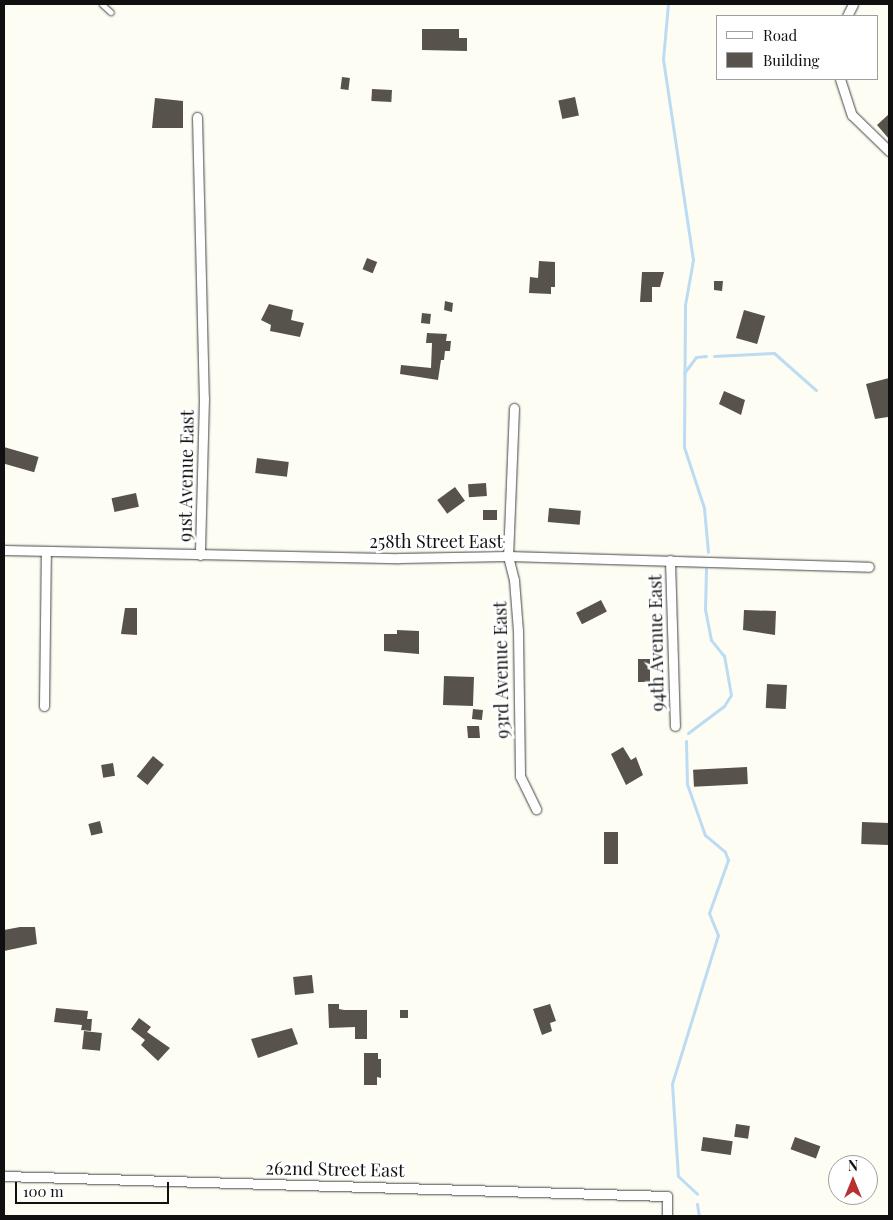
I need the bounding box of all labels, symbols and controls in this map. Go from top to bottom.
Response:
legend [716,15,878,80]
text: Road [763,25,797,45]
text: Building [763,50,819,70]
street label: 91st Avenue East [174,409,198,543]
street label: 258th Street East [369,530,503,552]
street label: 94th Avenue East [644,574,668,712]
street label: 93rd Avenue East [489,601,513,739]
north arrow [828,1155,878,1205]
text: N [848,1156,858,1175]
street label: 262nd Street East [265,1157,405,1181]
scale bar [18,1172,171,1204]
text: 100 m [23,1181,64,1201]

